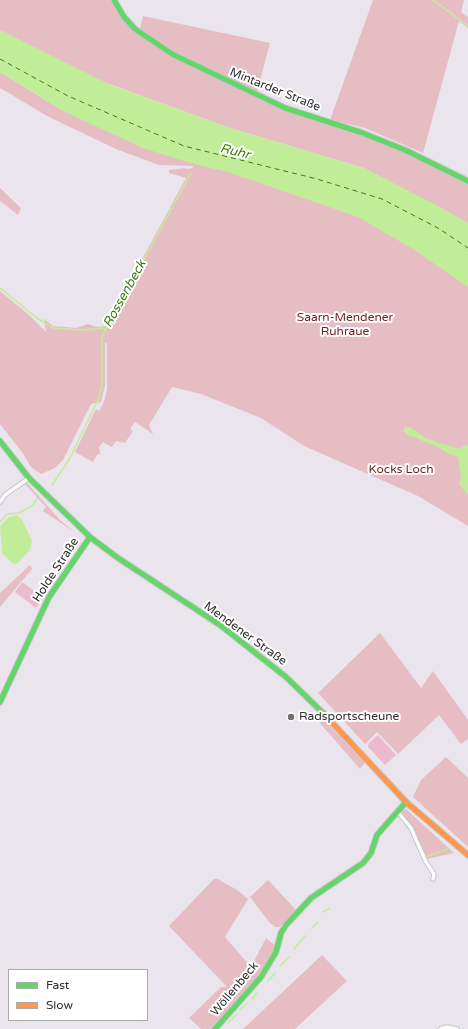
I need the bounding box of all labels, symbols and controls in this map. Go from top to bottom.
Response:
street label: Mintarder Straße [228,65,322,115]
water label: Ruhr [219,141,251,163]
water label: Rossenbeck [100,258,150,330]
park label: Saarn-Mendener Ruhraue [297,311,393,339]
park label: Kocks Loch [368,463,434,477]
street label: Holde Straße [30,535,82,605]
street label: Mendener Straße [201,599,289,669]
place label: Radsportscheune [299,710,399,724]
marker: Radsportscheune [286,712,296,722]
street label: Wöllenbeck [208,959,262,1019]
legend [8,969,148,1021]
text: Fast [46,978,69,992]
text: Slow [46,998,73,1012]

